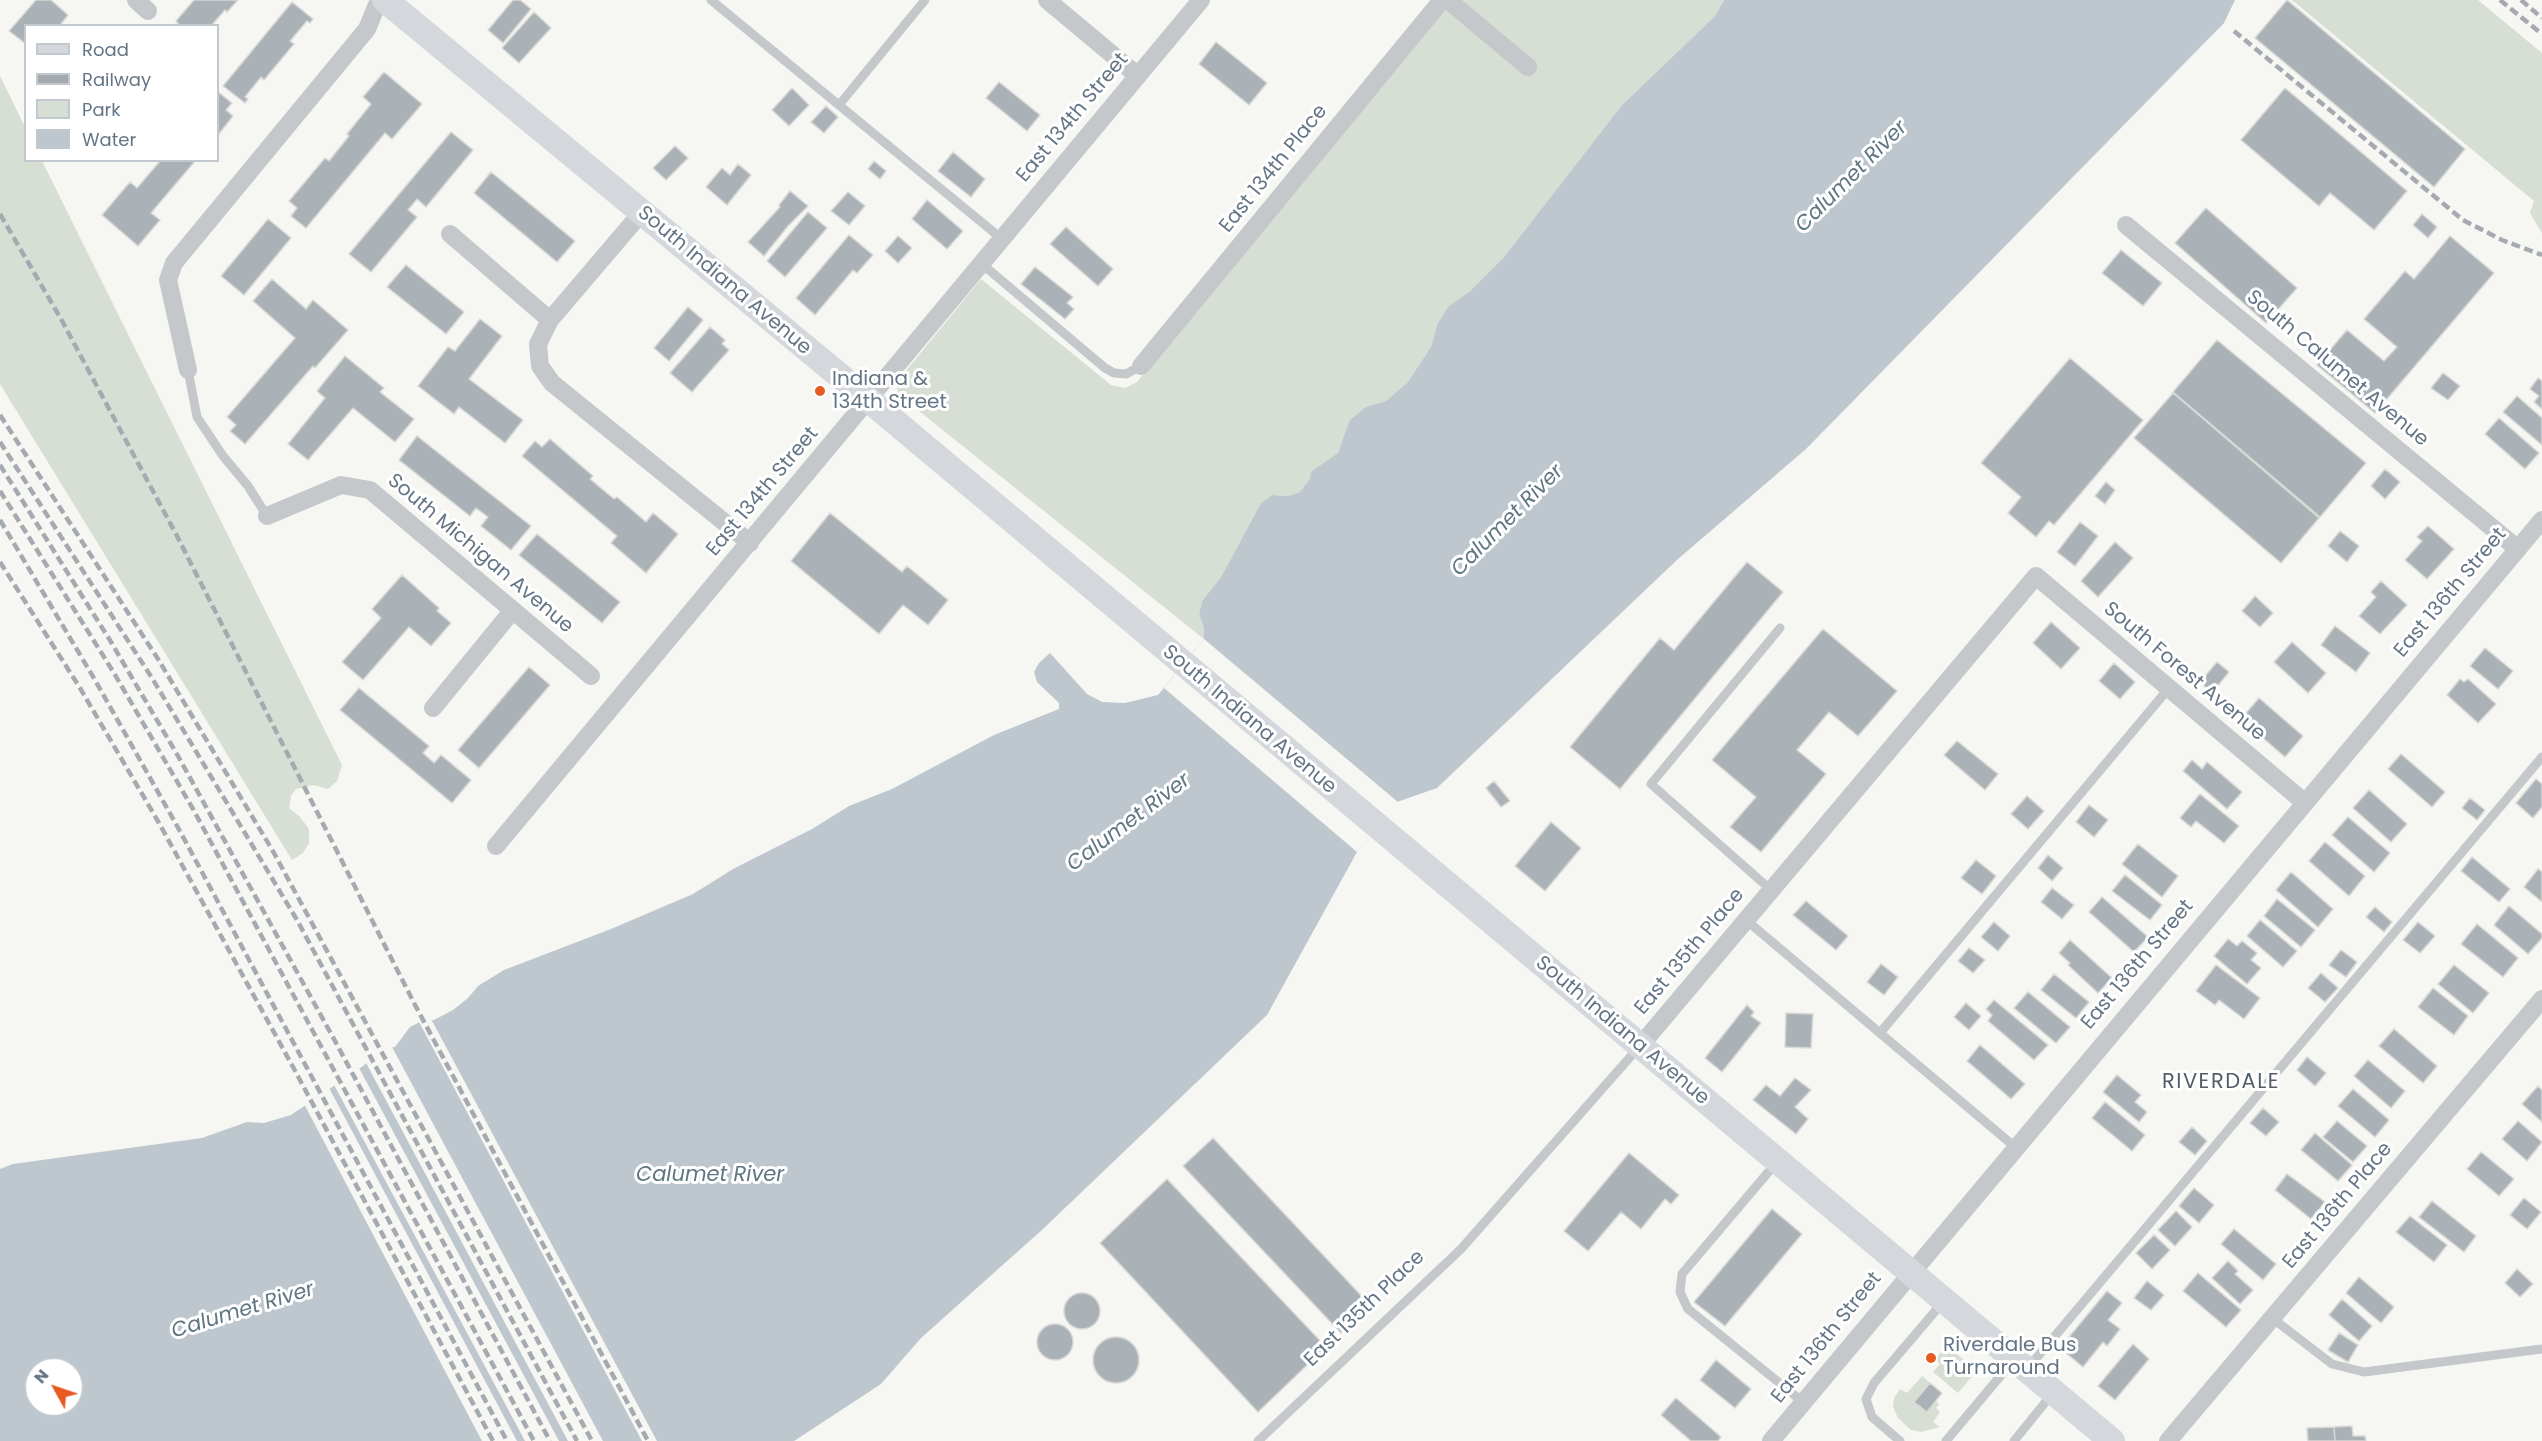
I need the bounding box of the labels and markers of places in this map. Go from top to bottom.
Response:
place label: Indiana & 134th Street [832,368,947,415]
marker: Indiana & 134th Street [813,384,827,398]
place label: Riverdale Bus Turnaround [1943,1334,2076,1381]
marker: Riverdale Bus Turnaround [1924,1351,1938,1365]

